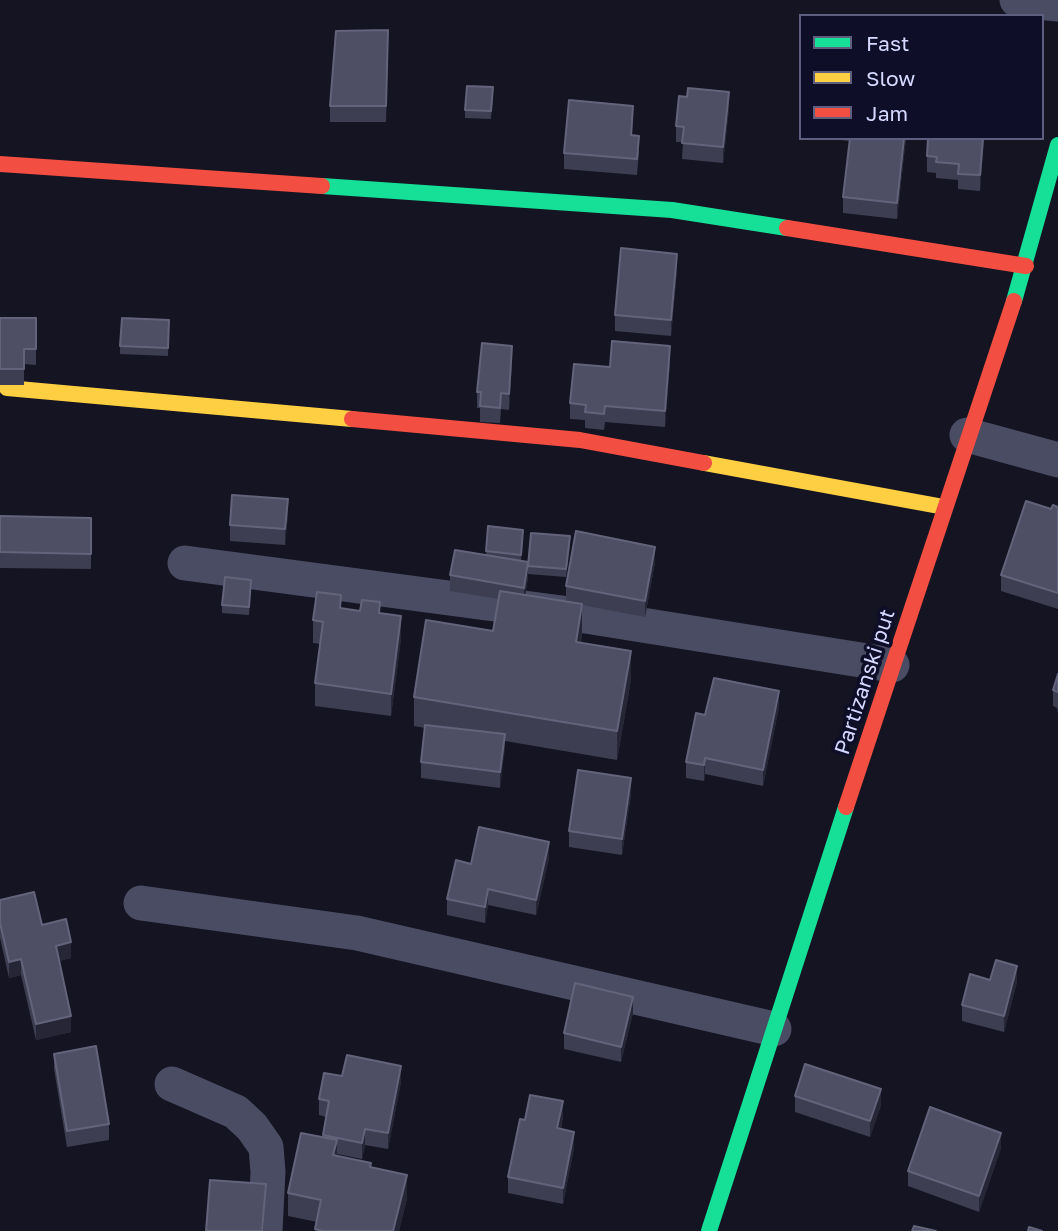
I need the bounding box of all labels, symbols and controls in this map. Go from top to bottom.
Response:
legend [799,14,1044,140]
text: Fast [866,30,909,56]
text: Slow [866,65,915,91]
text: Jam [866,100,908,126]
street label: Partizanski put [830,606,900,758]

